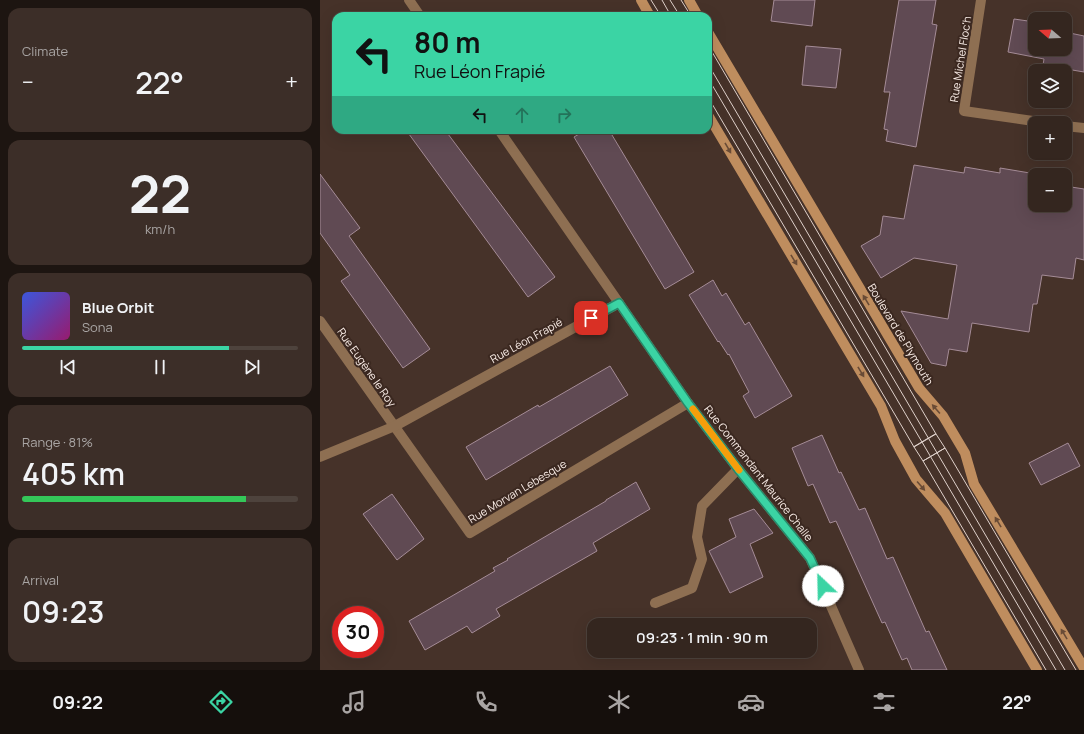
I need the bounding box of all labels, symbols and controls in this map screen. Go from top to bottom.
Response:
north arrow [1028,12,1072,56]
map controls [1028,12,1072,212]
street label: Rue Michel Floc'h [946,15,974,103]
text: 80 m [414,23,480,61]
icon: left [348,28,400,80]
text: Climate [22,42,68,60]
text: Rue Léon Frapié [414,59,545,83]
text: 22° [135,62,184,103]
button: layers [1028,64,1072,108]
text: − [22,67,34,97]
text: + [285,67,298,97]
icon: left [469,104,491,126]
icon: ahead [511,104,533,126]
icon: right [553,104,575,126]
button: + [1028,116,1072,160]
one-way arrow [724,142,731,154]
text: 22 [129,158,191,229]
button: − [1028,168,1072,212]
text: km/h [145,220,175,238]
one-way arrow [790,255,798,265]
street label: Boulevard de Plymouth [865,280,937,388]
one-way arrow [863,294,870,306]
text: Blue Orbit [82,297,154,318]
pin [574,301,608,335]
icon: arrive [580,307,602,329]
street label: Rue Léon Frapié [487,314,565,366]
text: Sona [82,318,113,336]
street label: Rue Eugène le Roy [334,325,400,410]
icon: previous [57,356,79,378]
icon: pause [149,356,171,378]
icon: next [241,356,263,378]
one-way arrow [857,366,864,378]
street label: Rue Commandant Maurice Challe [701,402,817,544]
one-way arrow [932,404,941,414]
text: Range · 81% [22,433,93,451]
text: 405 km [22,453,125,494]
street label: Rue Morvan Lebesque [465,455,569,526]
one-way arrow [917,481,926,491]
one-way arrow [994,516,1001,528]
position arrow [802,565,844,607]
text: Arrival [22,571,59,589]
text: 09:23 [22,591,105,632]
speed limit sign: 30 [332,606,384,658]
text: 09:23 · 1 min · 90 m [636,627,768,648]
one-way arrow [1061,628,1068,640]
icon: directions [207,688,235,716]
icon: music [340,688,368,716]
icon: phone [472,688,500,716]
icon: climate [605,688,633,716]
icon: car [737,688,765,716]
icon: filters [870,688,898,716]
text: 09:22 [52,690,103,714]
text: 22° [1002,690,1032,714]

